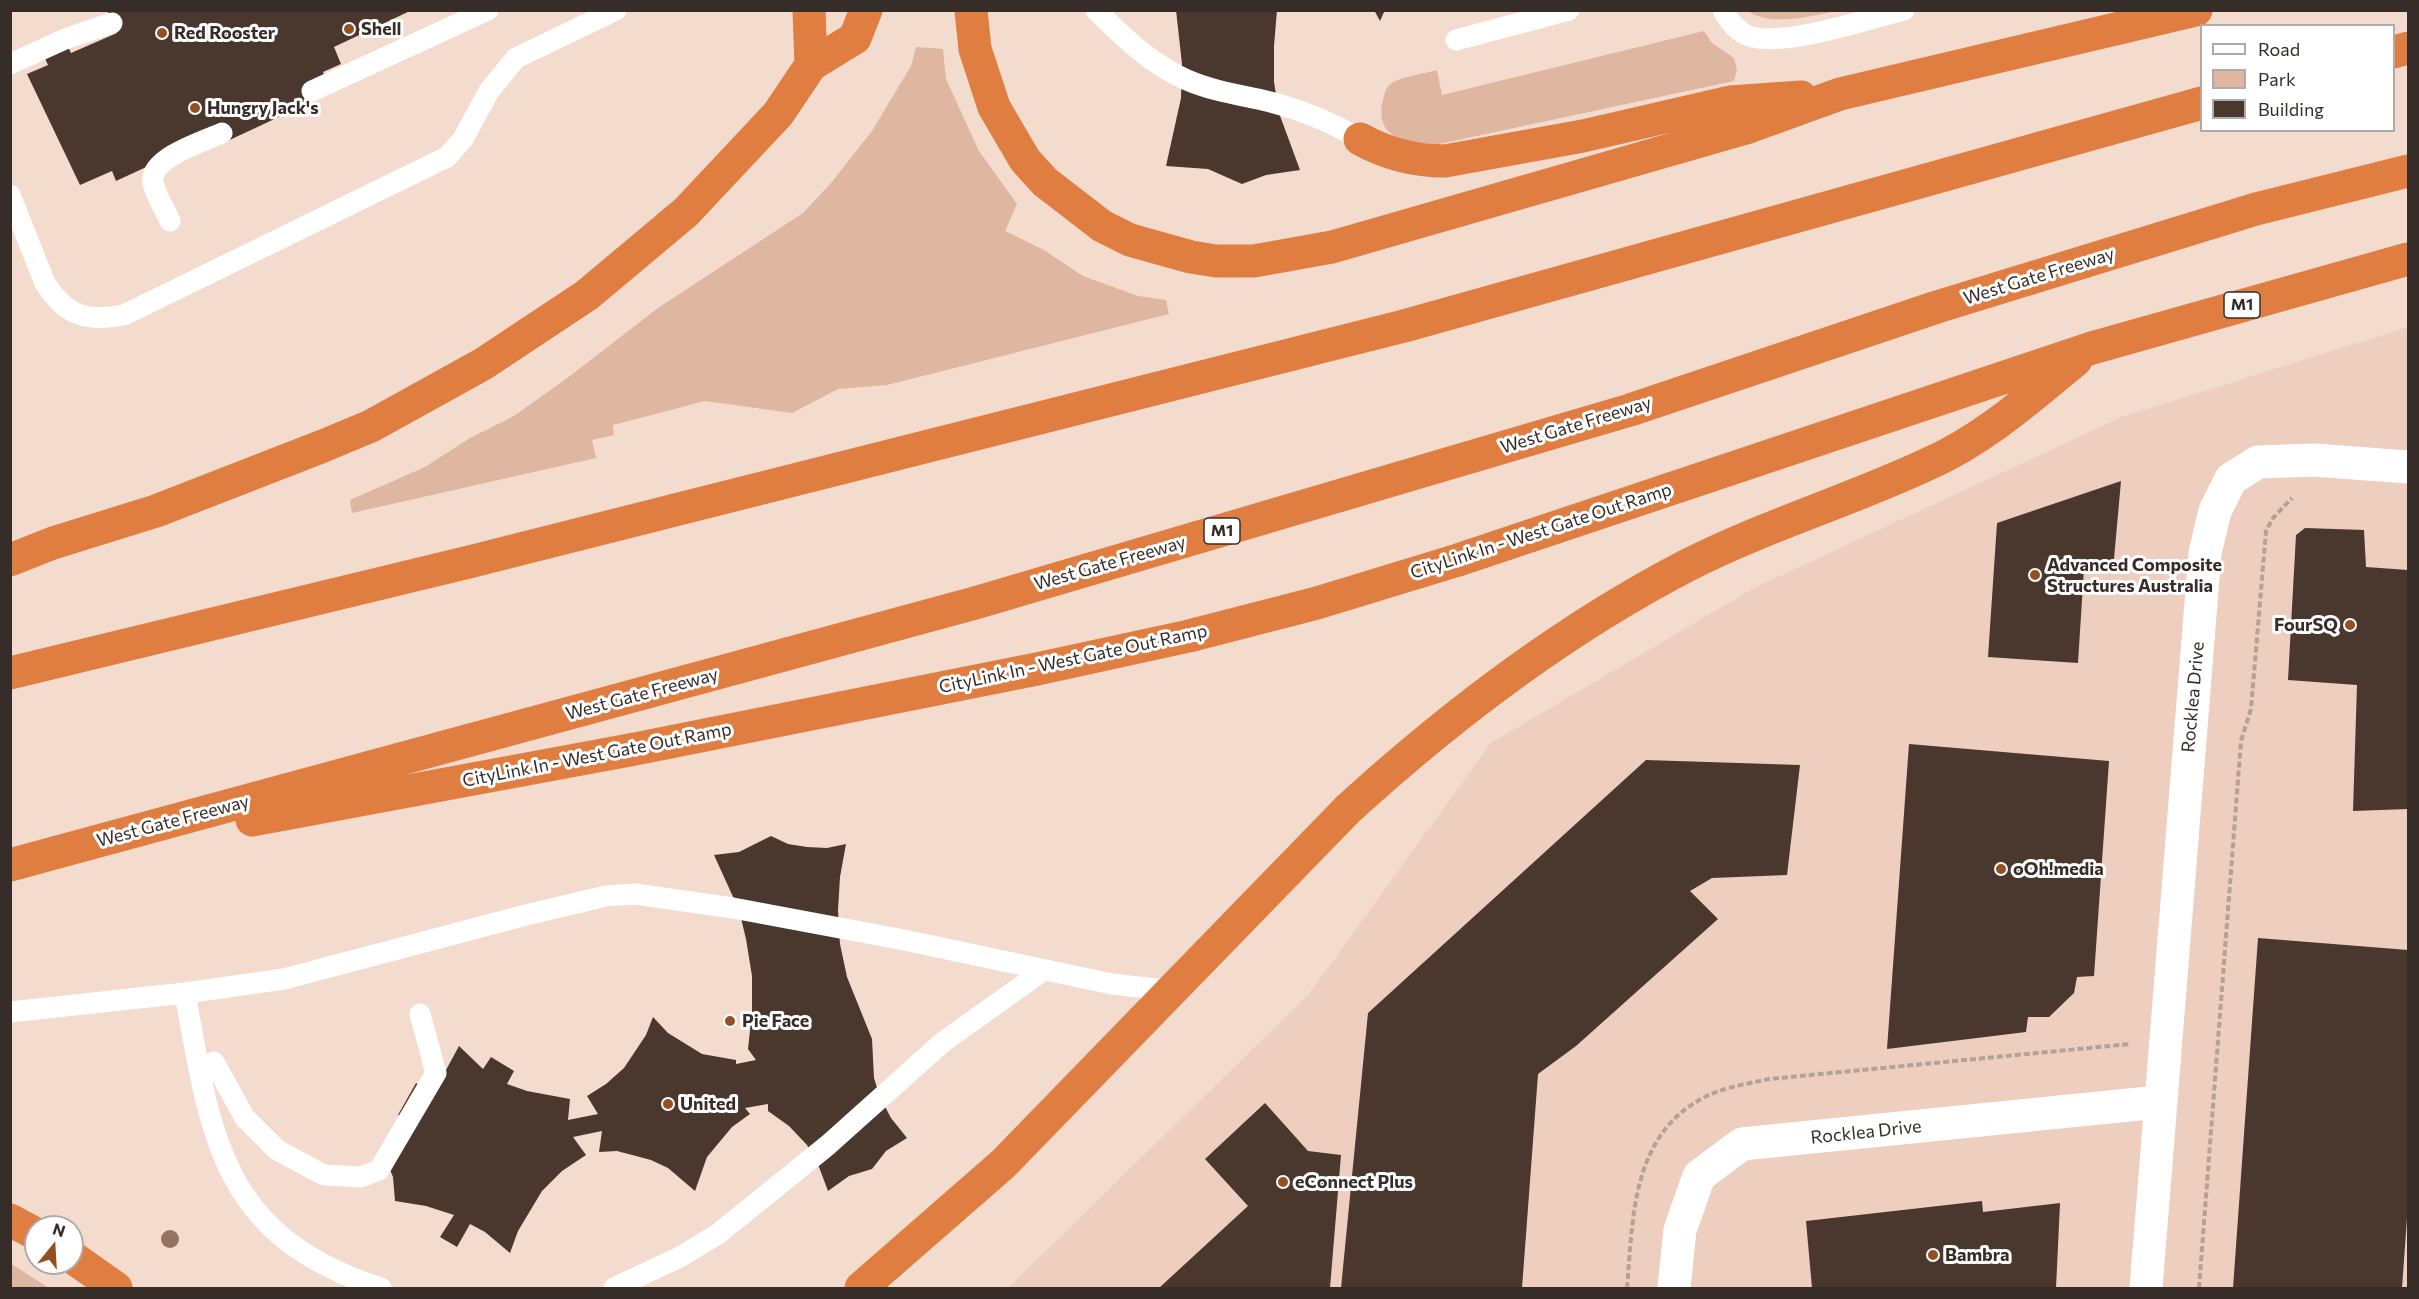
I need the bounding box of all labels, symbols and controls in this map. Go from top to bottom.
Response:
place label: Shell [361,18,402,40]
place label: Red Rooster [174,22,275,44]
marker: Shell [342,22,356,36]
legend [2200,24,2395,132]
marker: Red Rooster [155,26,169,40]
text: Road [2258,38,2300,60]
text: Park [2258,68,2296,90]
place label: Hungry Jack's [207,97,319,119]
text: Building [2258,98,2324,120]
marker: Hungry Jack's [188,101,202,115]
street label: West Gate Freeway [1961,243,2117,309]
road number: M1 [2224,292,2260,318]
street label: West Gate Freeway [1498,392,1654,458]
street label: CityLink In - West Gate Out Ramp [1408,478,1674,584]
road number: M1 [1204,518,1240,544]
street label: West Gate Freeway [1032,531,1188,595]
place label: Advanced Composite Structures Australia [2047,554,2222,596]
marker: Advanced Composite Structures Australia [2028,568,2042,582]
place label: FourSQ [2274,614,2338,636]
marker: FourSQ [2343,618,2357,632]
street label: CityLink In - West Gate Out Ramp [937,620,1209,698]
street label: Rocklea Drive [2177,641,2209,753]
street label: West Gate Freeway [563,663,721,725]
street label: CityLink In - West Gate Out Ramp [461,718,733,792]
street label: West Gate Freeway [94,790,252,852]
place label: oOh!media [2013,858,2104,880]
marker: oOh!media [1994,862,2008,876]
place label: Pie Face [742,1010,809,1032]
marker: Pie Face [723,1014,737,1028]
place label: United [680,1093,736,1115]
marker: United [661,1097,675,1111]
street label: Rocklea Drive [1810,1115,1922,1149]
place label: eConnect Plus [1295,1171,1413,1193]
marker: eConnect Plus [1276,1175,1290,1189]
north arrow [24,1215,84,1275]
text: N [50,1218,68,1240]
place label: Bambra [1945,1244,2009,1266]
marker: Bambra [1926,1248,1940,1262]

